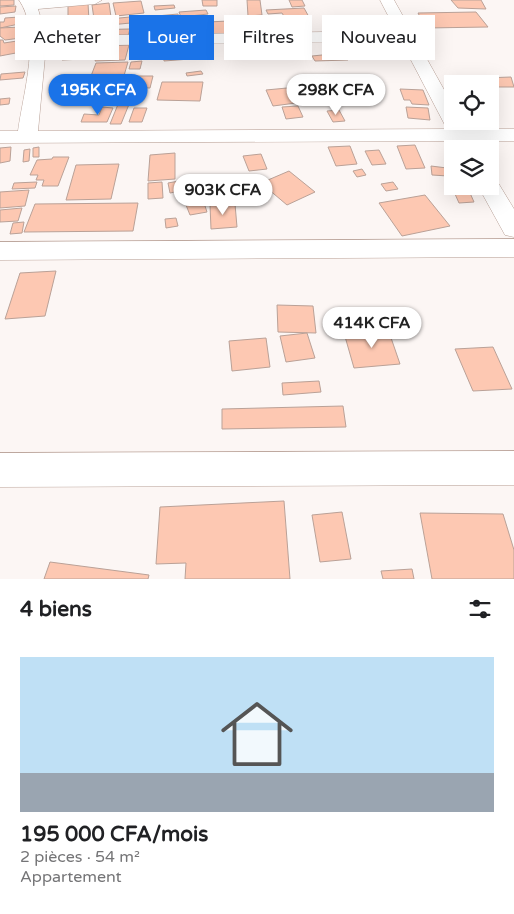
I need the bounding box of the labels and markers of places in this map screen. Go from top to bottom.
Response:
pin: 195K CFA [46,74,150,116]
pin: 298K CFA [284,74,388,116]
pin: 903K CFA [171,174,275,216]
pin: 414K CFA [320,306,424,349]

